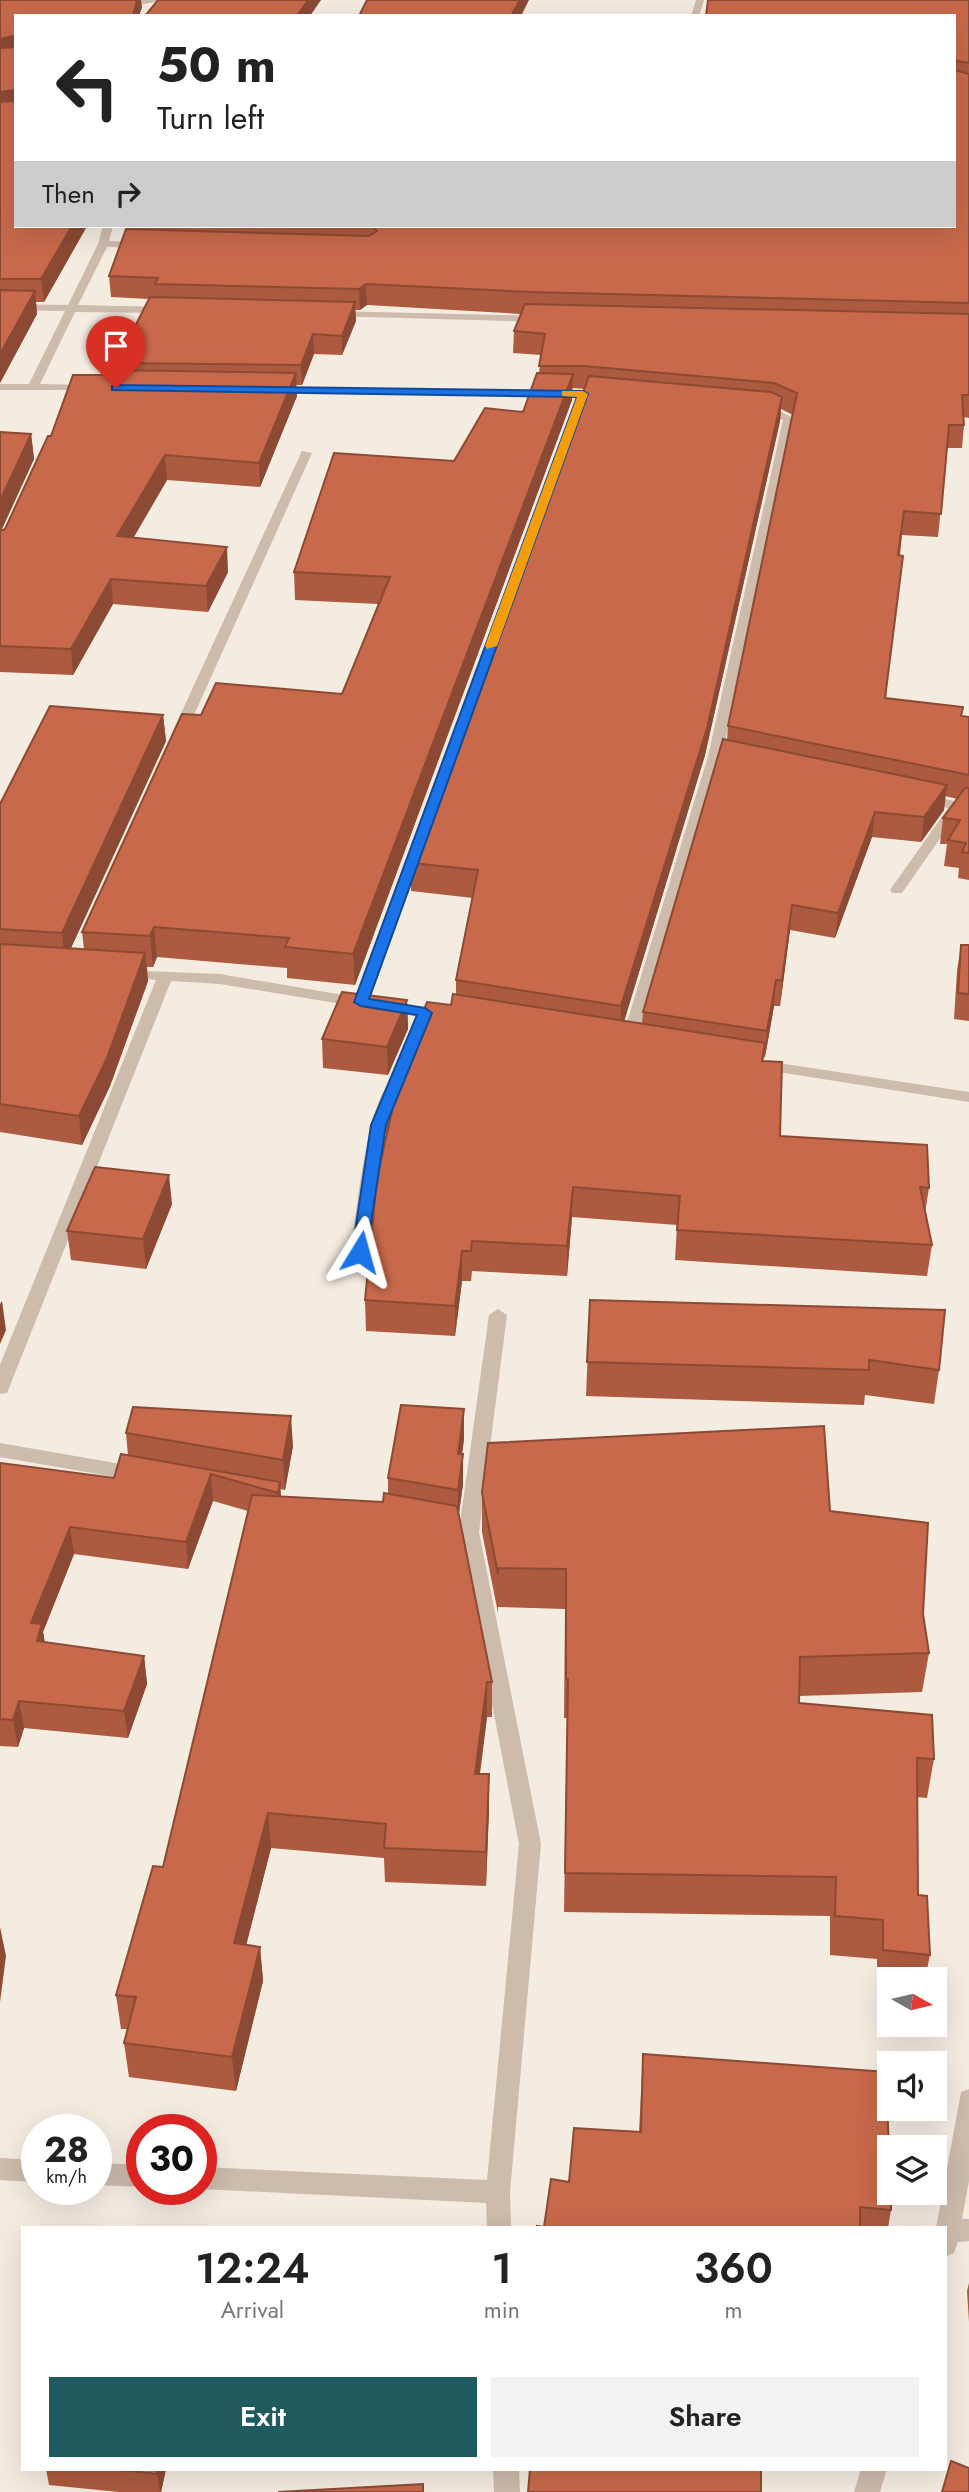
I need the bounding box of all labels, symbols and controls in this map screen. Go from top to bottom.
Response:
text: 50 m [157,30,276,100]
icon: left [42,42,133,133]
text: Turn left [157,95,264,141]
text: Then [42,175,95,213]
icon: right [109,175,147,213]
pin [86,316,146,388]
icon: arrive [97,327,135,365]
position arrow [323,1215,397,1289]
north arrow [877,1967,947,2037]
map controls [877,1967,947,2205]
button: sound [877,2051,947,2121]
speed limit sign: 30 [126,2114,217,2205]
text: 28 [44,2125,89,2175]
button: layers [877,2135,947,2205]
text: km/h [46,2164,87,2190]
text: 12:24 [195,2238,310,2299]
text: 1 [491,2238,512,2299]
text: 360 [694,2238,773,2299]
text: Arrival [221,2293,284,2327]
text: min [484,2293,520,2327]
text: m [724,2293,742,2327]
button: Exit [49,2377,477,2457]
button: Share [491,2377,919,2457]

